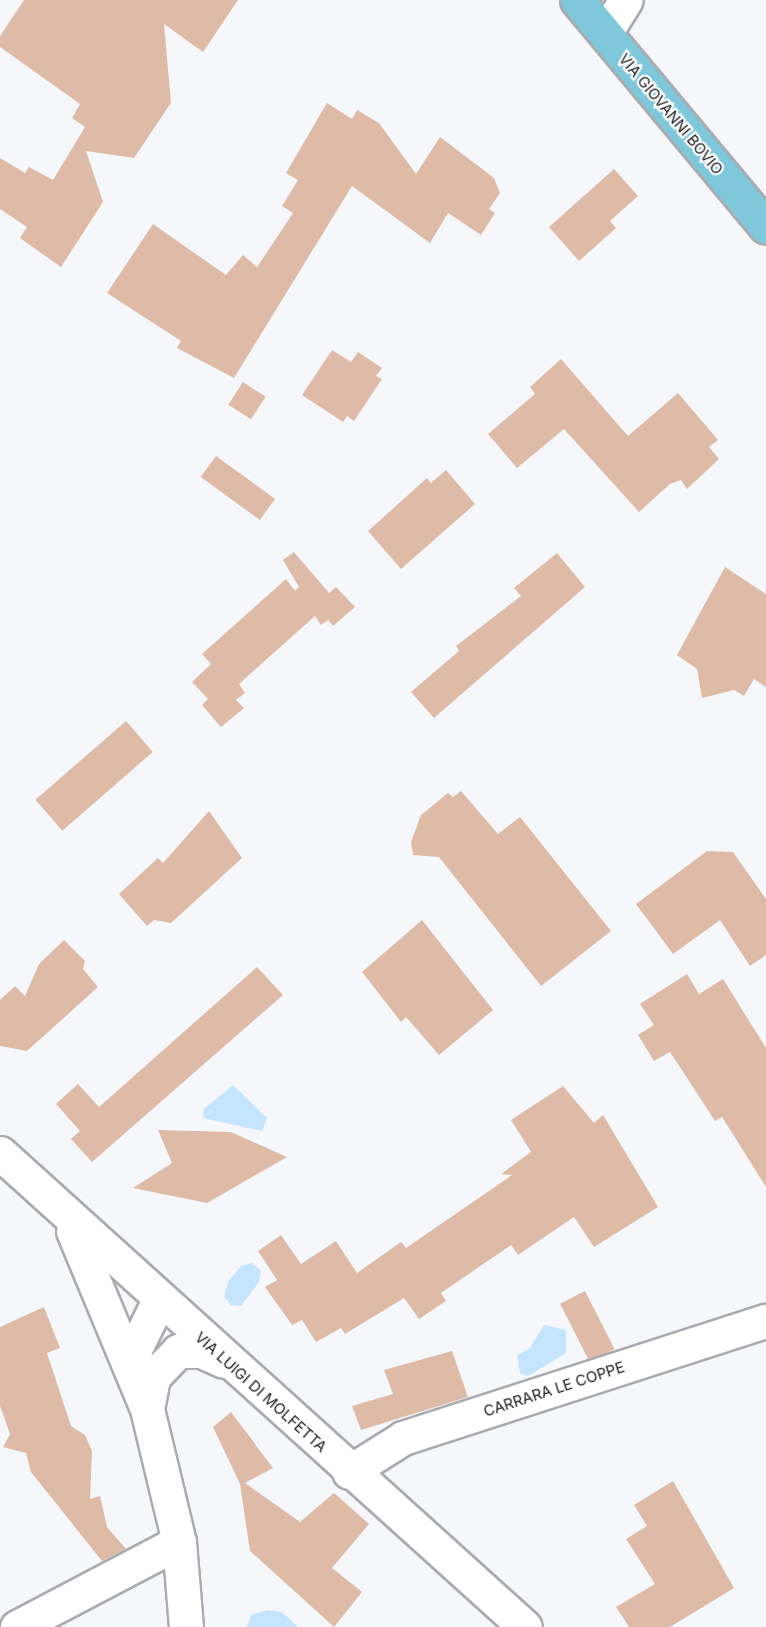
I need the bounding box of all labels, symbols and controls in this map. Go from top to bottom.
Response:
street label: VIA GIOVANNI BOVIO [615,50,727,178]
street label: VIA LUIGI DI MOLFETTA [191,1328,331,1456]
street label: CARRARA LE COPPE [481,1358,627,1420]

